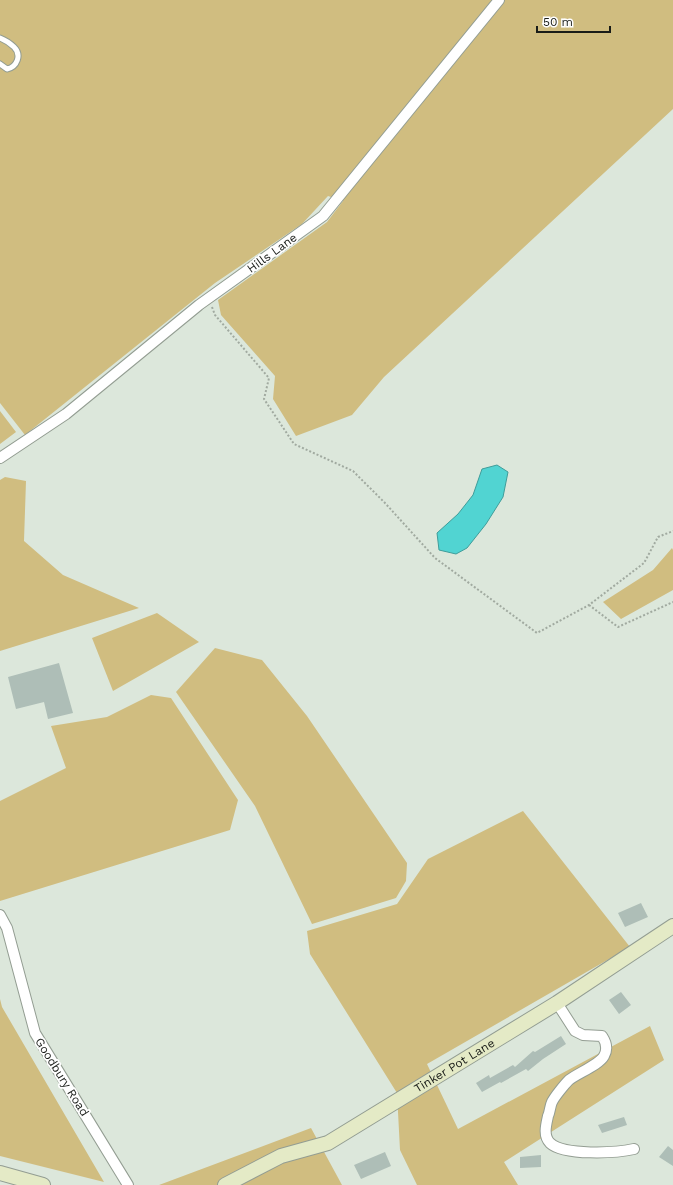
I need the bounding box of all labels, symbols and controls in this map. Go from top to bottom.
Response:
scale bar [537,8,610,34]
text: 50 m [543,15,573,29]
street label: Hills Lane [244,230,300,276]
street label: Goodbury Road [32,1035,92,1119]
street label: Tinker Pot Lane [412,1036,497,1096]

